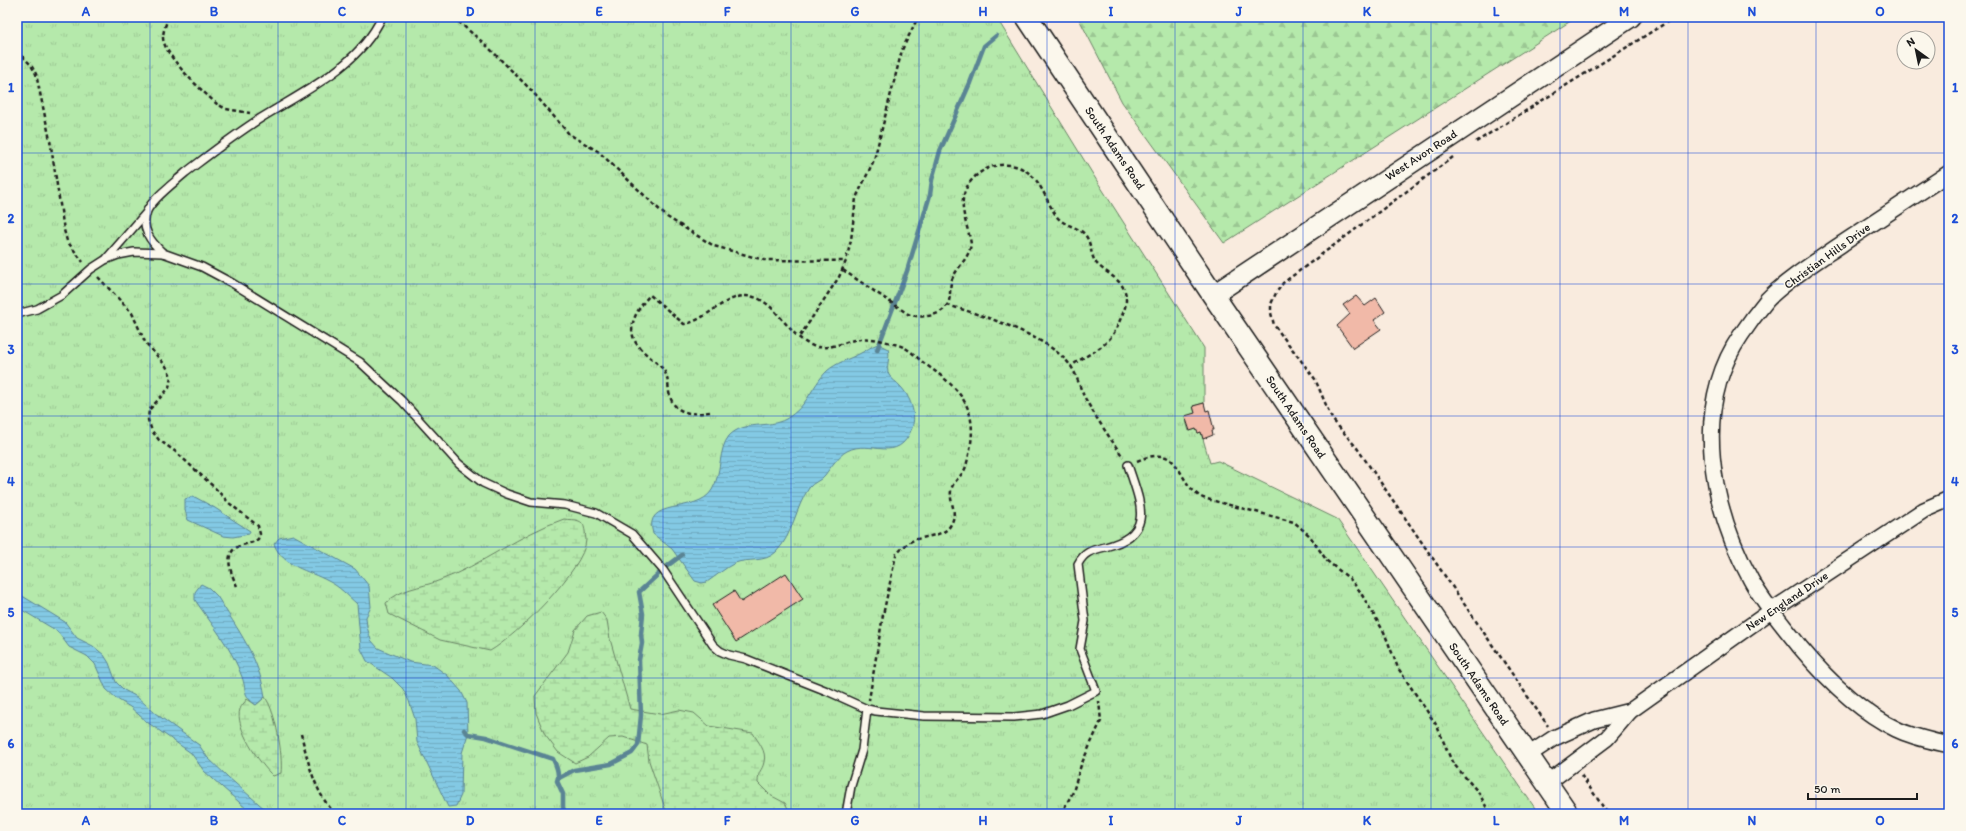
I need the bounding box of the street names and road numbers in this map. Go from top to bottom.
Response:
street label: South Adams Road [1082,104,1148,193]
street label: West Avon Road [1382,126,1460,183]
street label: Christian Hills Drive [1781,220,1873,292]
street label: South Adams Road [1263,373,1329,462]
street label: New England Drive [1743,568,1831,634]
street label: South Adams Road [1446,640,1512,729]

